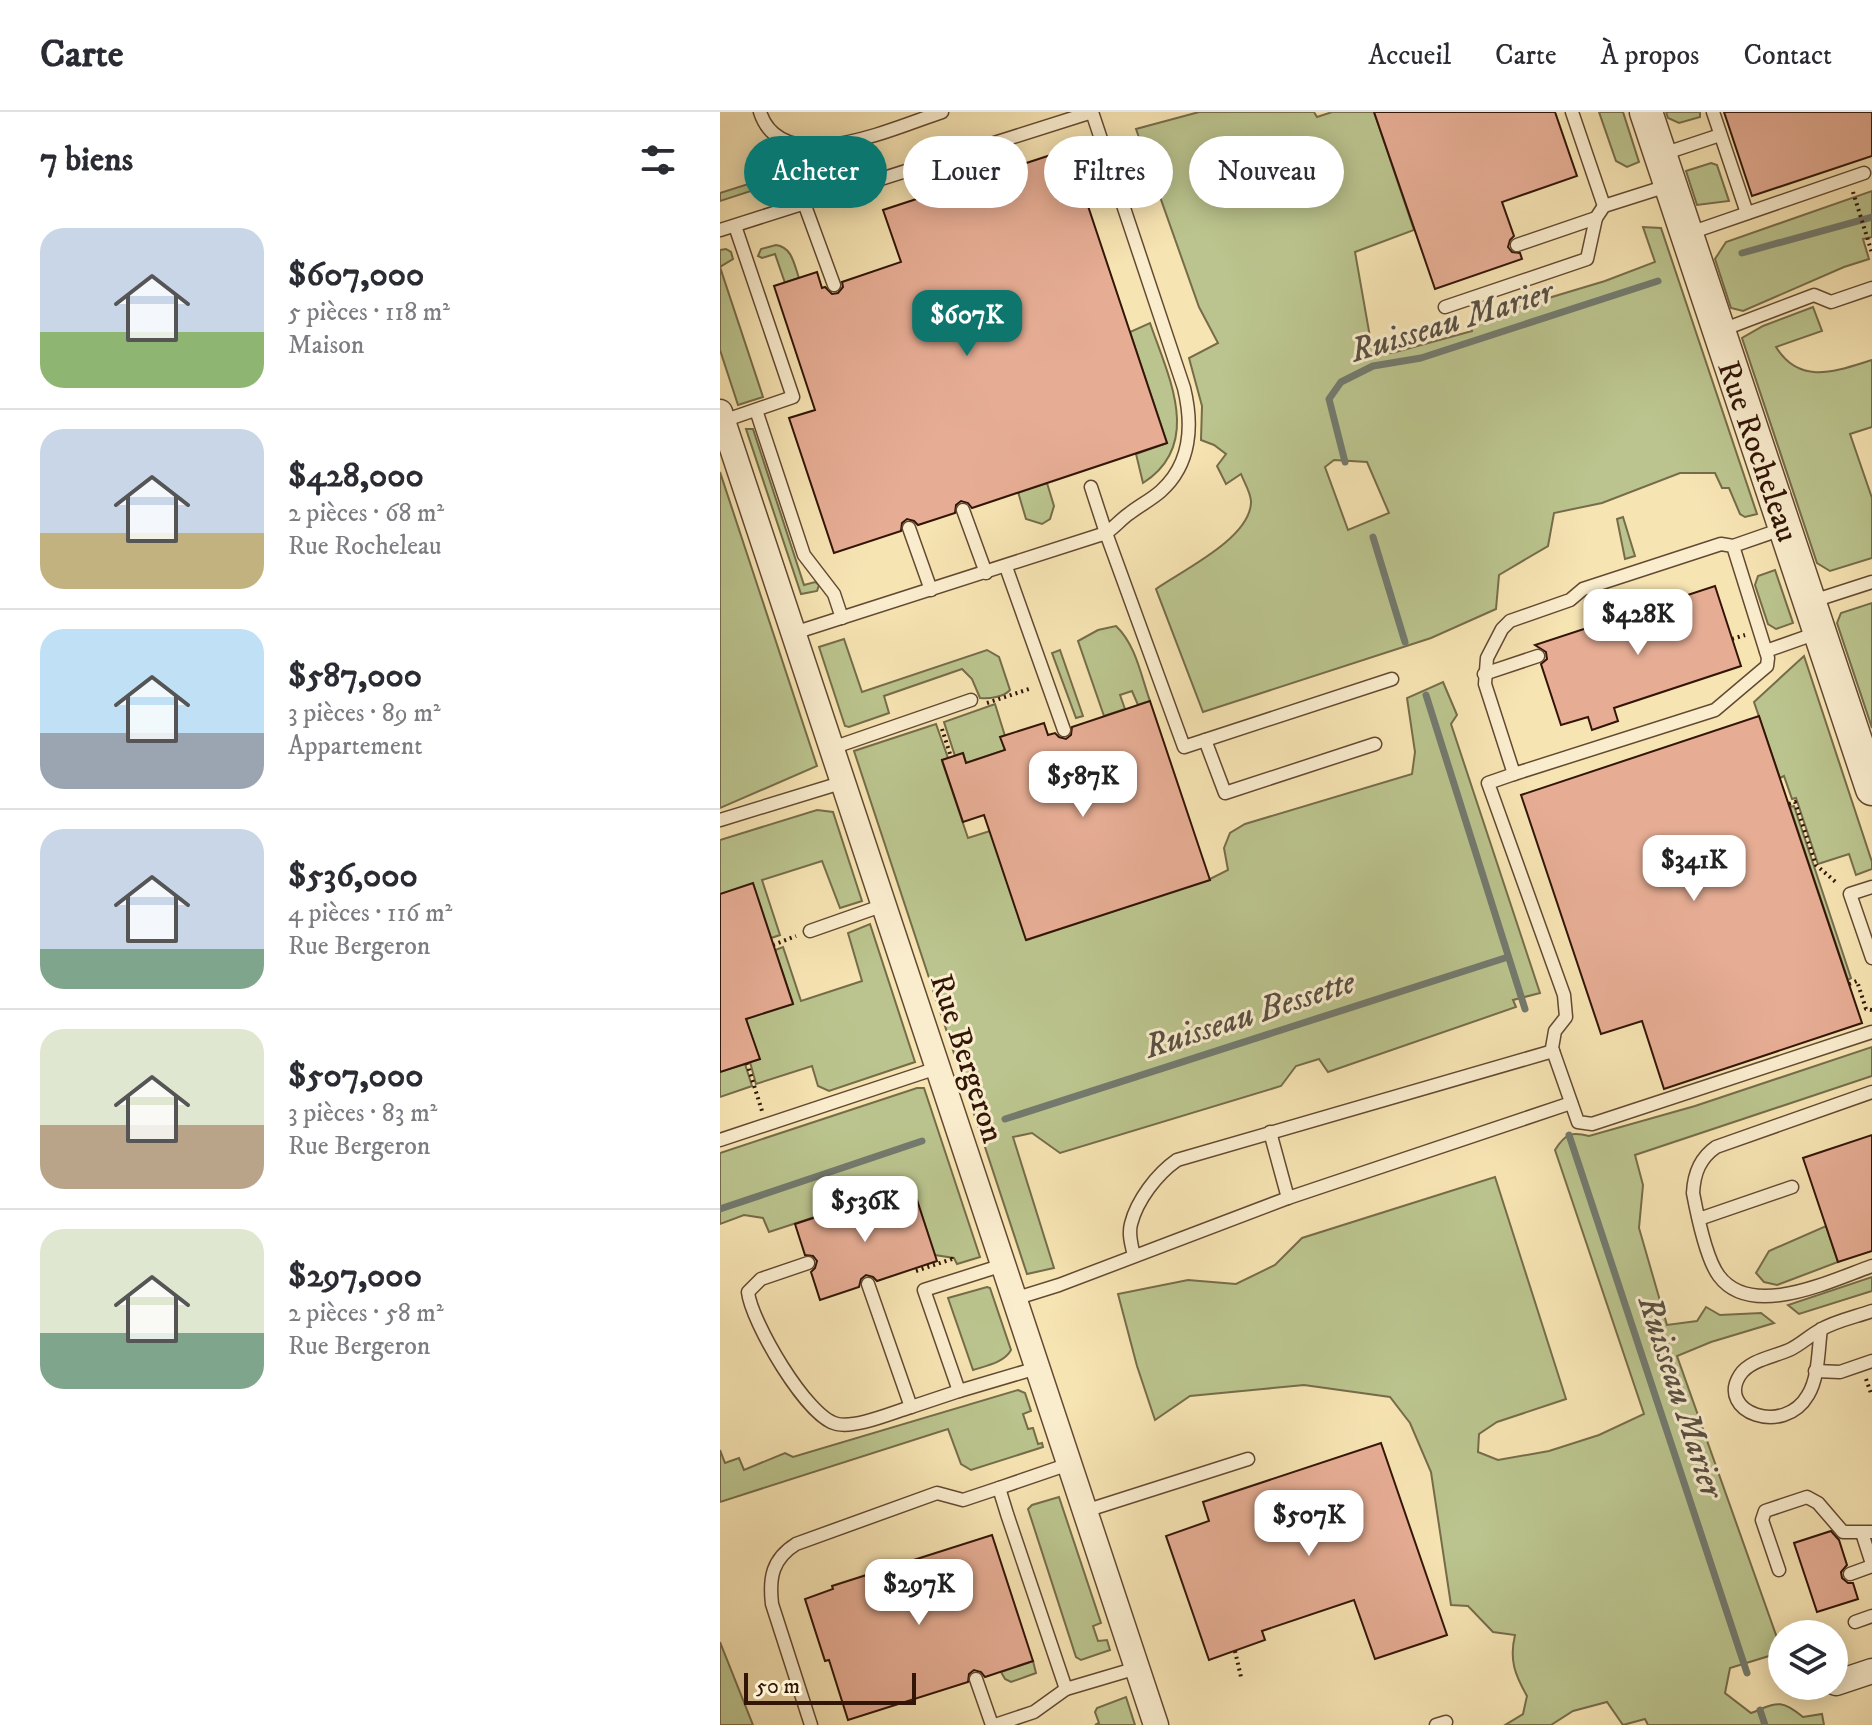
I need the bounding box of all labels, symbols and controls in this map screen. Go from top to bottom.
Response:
text: Carte [40,31,123,79]
text: Accueil [1368,38,1451,73]
text: Carte [1495,38,1557,73]
text: À propos [1601,38,1699,73]
text: Contact [1743,38,1832,73]
chip: Acheter [744,136,887,208]
chip: Louer [903,136,1028,208]
chip: Filtres [1044,136,1173,208]
chip: Nouveau [1189,136,1344,208]
icon: filters [636,138,680,182]
text: 7 biens [40,139,133,181]
text: $607,000 [288,254,424,296]
icon: home [104,260,200,356]
water label: Ruisseau Marier [1344,270,1561,373]
pin: $607K [911,290,1023,358]
text: 5 pièces · 118 m² [288,296,450,329]
text: $607K [930,299,1004,332]
text: Maison [288,329,364,362]
street label: Rue Rocheleau [1707,356,1807,548]
text: $428,000 [288,455,424,497]
icon: home [104,461,200,557]
text: 2 pièces · 68 m² [288,497,444,530]
text: Rue Rocheleau [288,530,442,563]
pin: $428K [1582,589,1694,657]
text: $428K [1601,598,1675,631]
text: $587,000 [288,655,422,697]
icon: home [104,661,200,757]
text: 3 pièces · 89 m² [288,697,441,730]
text: Appartement [288,730,422,763]
pin: $587K [1027,751,1139,819]
text: $587K [1047,760,1119,793]
pin: $341K [1638,835,1750,903]
text: $341K [1661,844,1727,877]
text: $536,000 [288,855,418,897]
icon: home [104,861,200,957]
text: 4 pièces · 116 m² [288,897,452,930]
text: Rue Bergeron [288,930,430,963]
water label: Ruisseau Bessette [1138,961,1362,1069]
street label: Rue Bergeron [920,969,1012,1148]
text: $507,000 [288,1055,423,1097]
icon: home [104,1061,200,1157]
text: 3 pièces · 83 m² [288,1097,437,1130]
text: Rue Bergeron [288,1130,430,1163]
pin: $536K [809,1176,921,1244]
text: $536K [831,1185,899,1218]
text: $297,000 [288,1255,422,1297]
icon: home [104,1261,200,1357]
water label: Ruisseau Marier [1627,1289,1733,1506]
text: 2 pièces · 58 m² [288,1297,444,1330]
text: Rue Bergeron [288,1330,430,1363]
pin: $507K [1253,1490,1365,1558]
text: $507K [1272,1499,1346,1532]
pin: $297K [863,1559,975,1627]
text: $297K [883,1568,955,1601]
map controls [1768,1620,1848,1700]
button: layers [1768,1620,1848,1700]
scale bar [744,1669,916,1705]
text: 50 m [756,1673,800,1700]

